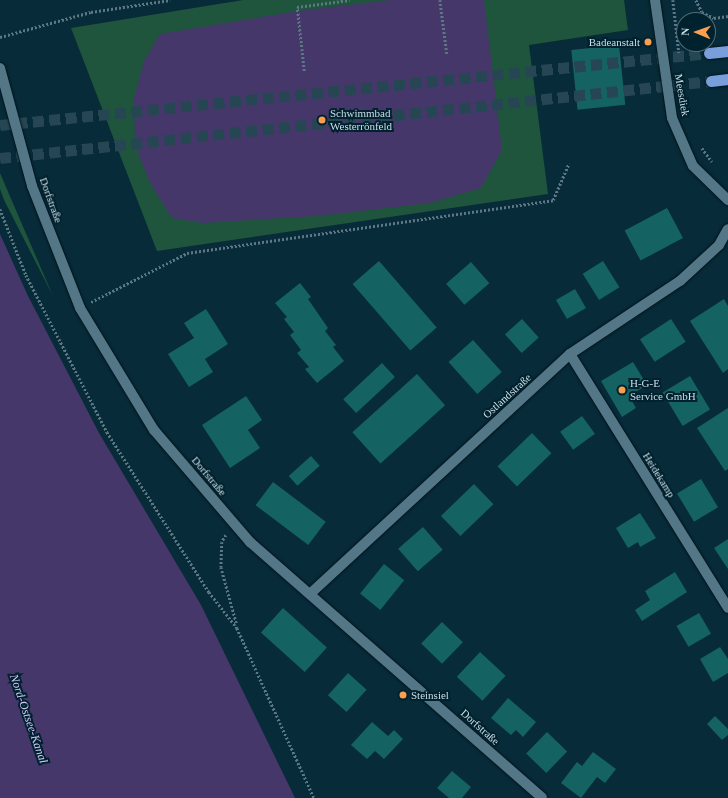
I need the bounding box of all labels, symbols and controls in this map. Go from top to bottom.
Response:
north arrow [676,12,716,52]
text: N [679,27,691,36]
place label: Badeanstalt [589,35,640,49]
marker: Badeanstalt [643,37,653,47]
street label: Meesdiek [672,73,692,117]
place label: Schwimmbad Westerrönfeld [330,107,392,133]
marker: Schwimmbad Westerrönfeld [317,115,327,125]
street label: Dorfstraße [37,176,65,224]
street label: Ostlandstraße [480,371,534,421]
place label: H-G-E Service GmbH [630,377,696,403]
marker: H-G-E Service GmbH [617,385,627,395]
street label: Heidekamp [640,450,678,500]
street label: Dorfstraße [189,454,229,498]
water label: Nord-Ostsee-Kanal [6,672,50,766]
place label: Steinsiel [411,688,449,702]
marker: Steinsiel [398,690,408,700]
street label: Dorfstraße [458,706,502,748]

